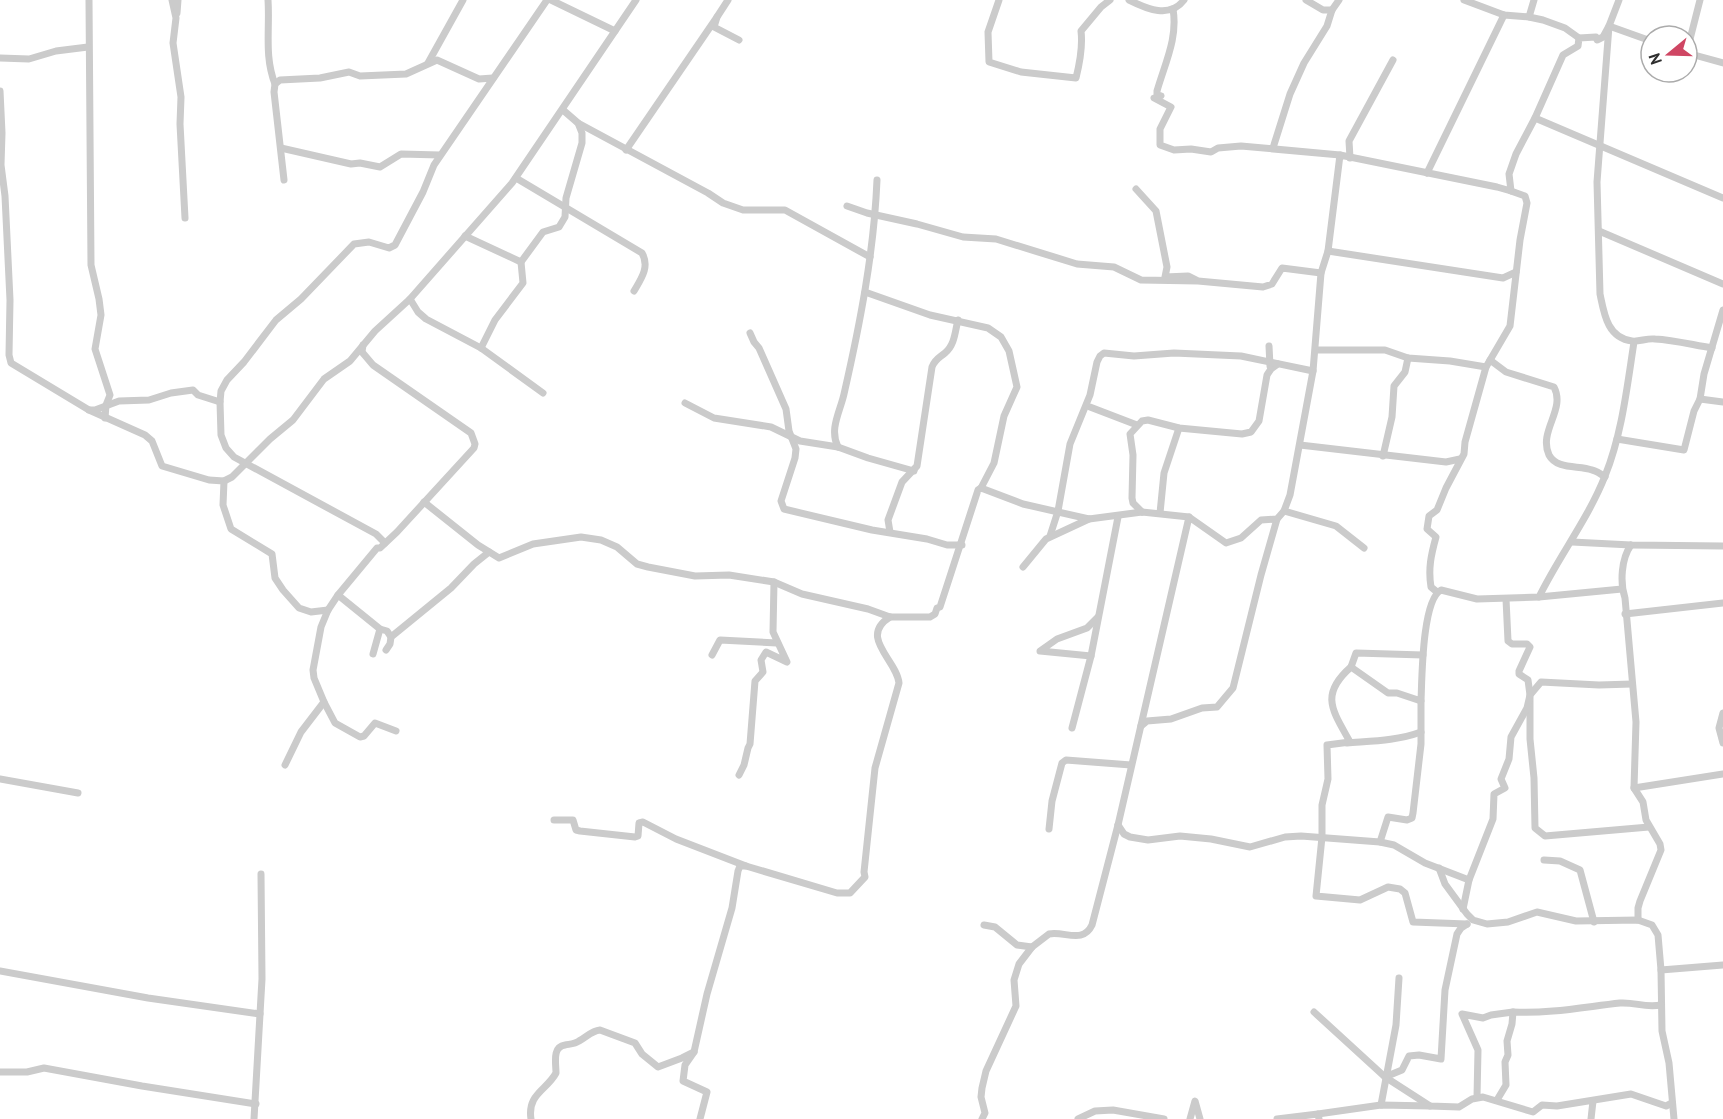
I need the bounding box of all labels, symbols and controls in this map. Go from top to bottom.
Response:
north arrow [1639,24,1699,84]
text: N [1644,51,1666,67]

